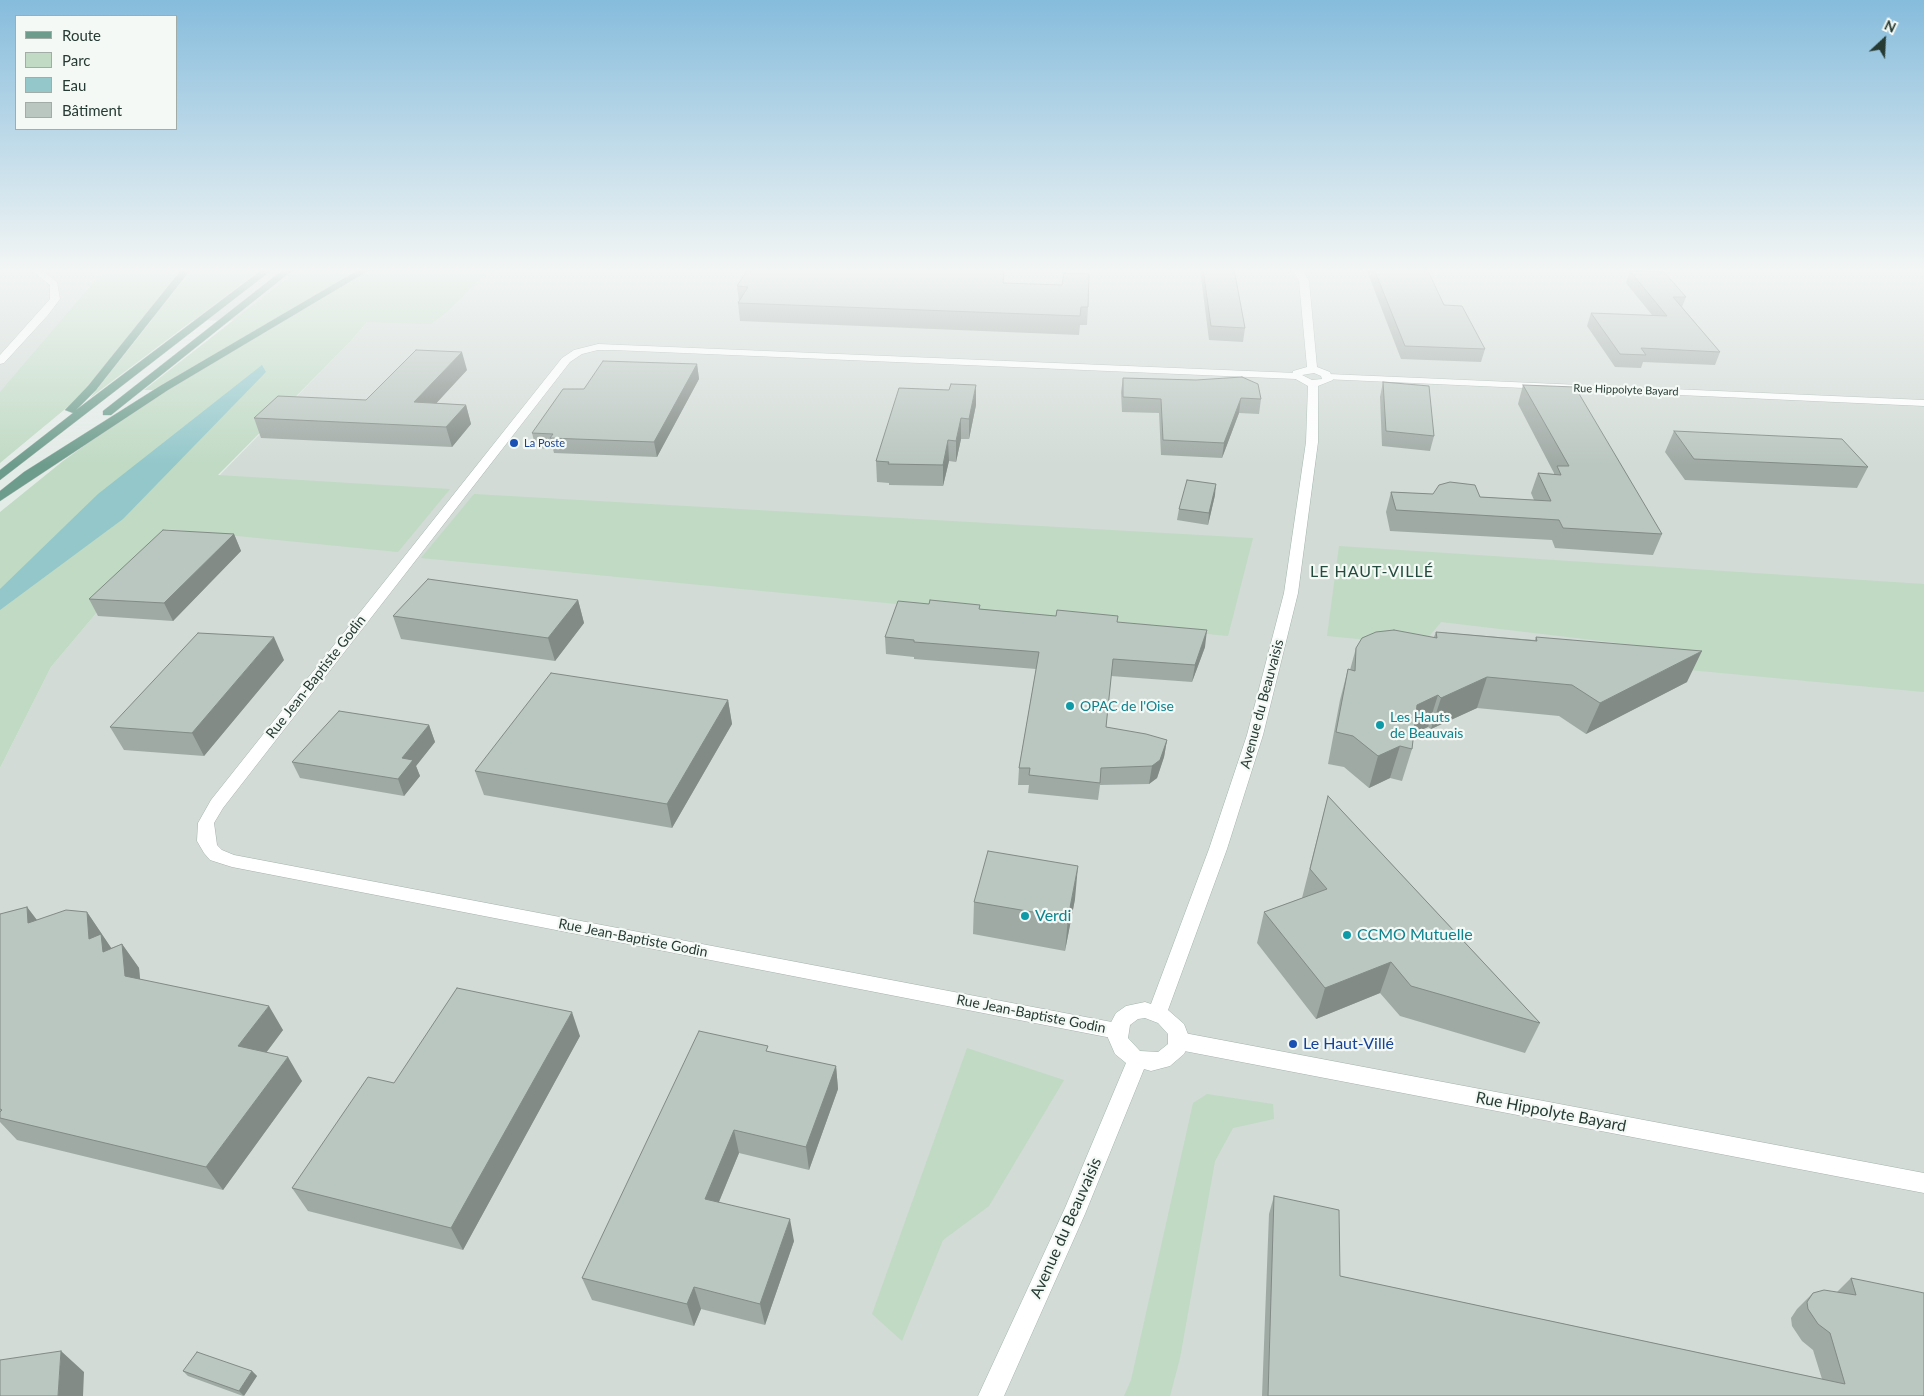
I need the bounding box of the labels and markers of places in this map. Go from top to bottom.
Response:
place label: La Poste [524,436,565,450]
marker: La Poste [508,437,520,449]
place label: OPAC de l'Oise [1080,698,1174,714]
marker: OPAC de l'Oise [1064,700,1076,712]
place label: Les Hauts de Beauvais [1390,709,1463,742]
marker: Les Hauts de Beauvais [1374,719,1386,731]
place label: Verdi [1035,906,1071,926]
marker: Verdi [1019,910,1031,922]
place label: CCMO Mutuelle [1357,925,1473,945]
marker: CCMO Mutuelle [1341,929,1353,941]
place label: Le Haut-Villé [1303,1034,1394,1054]
marker: Le Haut-Villé [1287,1038,1299,1050]

